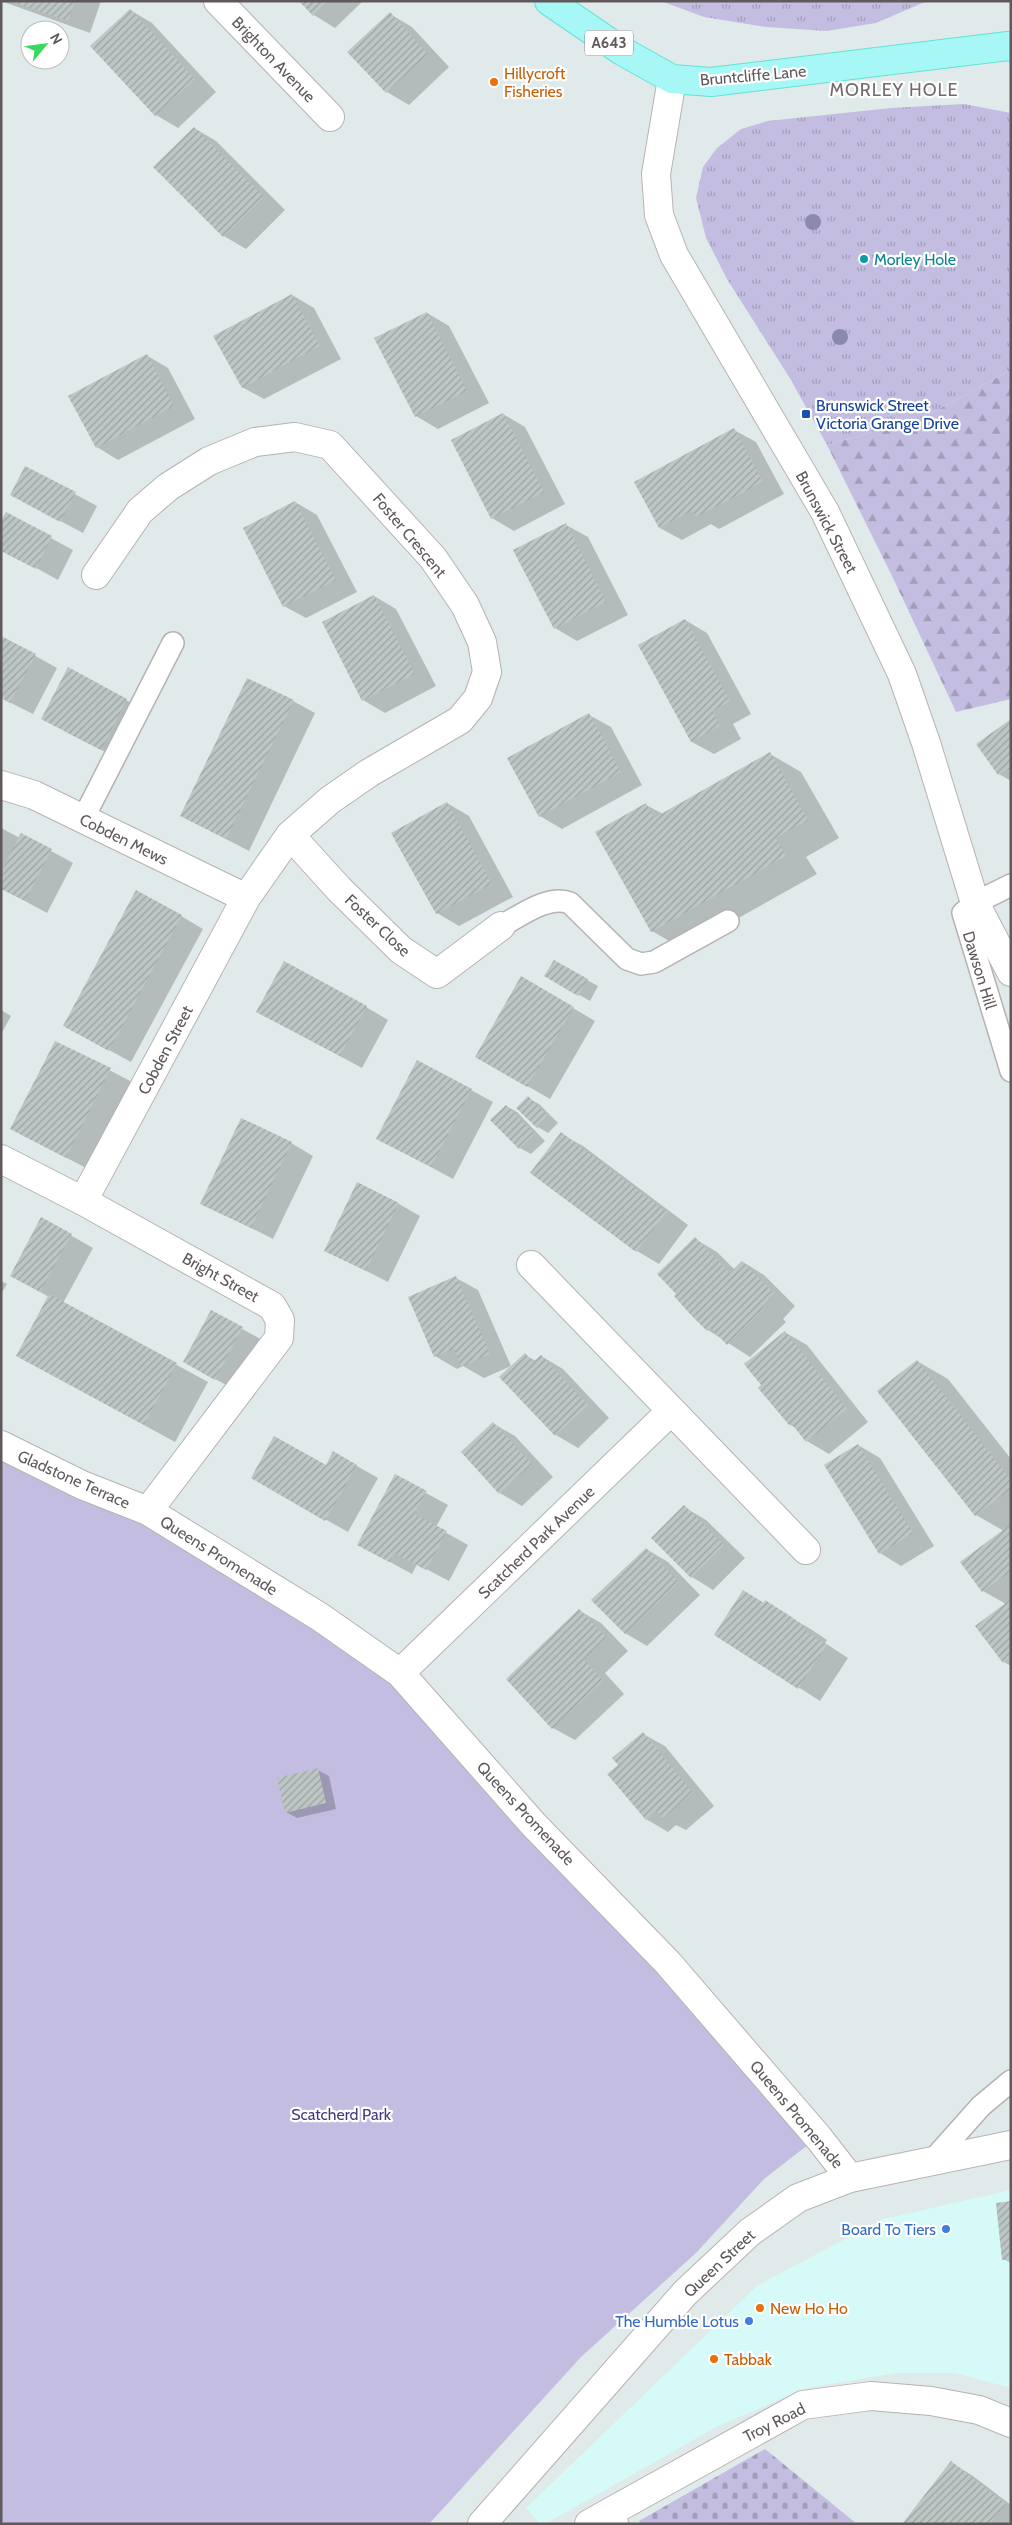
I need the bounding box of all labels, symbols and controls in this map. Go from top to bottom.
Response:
street label: Brighton Avenue [228,13,319,106]
north arrow [20,20,70,70]
text: N [46,30,67,47]
road number: A643 [585,30,633,56]
street label: Bruntcliffe Lane [699,61,807,90]
place label: Hillycroft Fisheries [504,64,566,101]
marker: Hillycroft Fisheries [488,76,500,88]
district label: MORLEY HOLE [829,79,959,101]
place label: Morley Hole [874,250,956,269]
marker: Morley Hole [858,253,870,265]
place label: Brunswick Street Victoria Grange Drive [816,396,959,433]
marker: Brunswick Street Victoria Grange Drive [800,408,812,420]
street label: Brunswick Street [792,468,862,577]
street label: Foster Crescent [369,489,451,582]
street label: Cobden Mews [76,810,171,869]
street label: Foster Close [341,890,414,960]
street label: Dawson Hill [959,929,1000,1012]
street label: Cobden Street [134,1002,197,1098]
street label: Bright Street [179,1249,263,1307]
street label: Gladstone Terrace [15,1446,133,1513]
street label: Scatcherd Park Avenue [474,1482,598,1603]
street label: Queens Promenade [157,1512,281,1599]
street label: Queens Promenade [473,1758,579,1869]
street label: Queens Promenade [746,2057,847,2172]
park label: Scatcherd Park [291,2105,392,2124]
place label: Board To Tiers [841,2220,936,2239]
marker: Board To Tiers [940,2223,952,2235]
street label: Queen Street [680,2225,759,2301]
place label: New Ho Ho [770,2299,848,2318]
marker: New Ho Ho [754,2302,766,2314]
place label: The Humble Lotus [615,2312,739,2331]
marker: The Humble Lotus [743,2315,755,2327]
place label: Tabbak [724,2350,773,2369]
marker: Tabbak [708,2353,720,2365]
street label: Troy Road [740,2399,808,2446]

